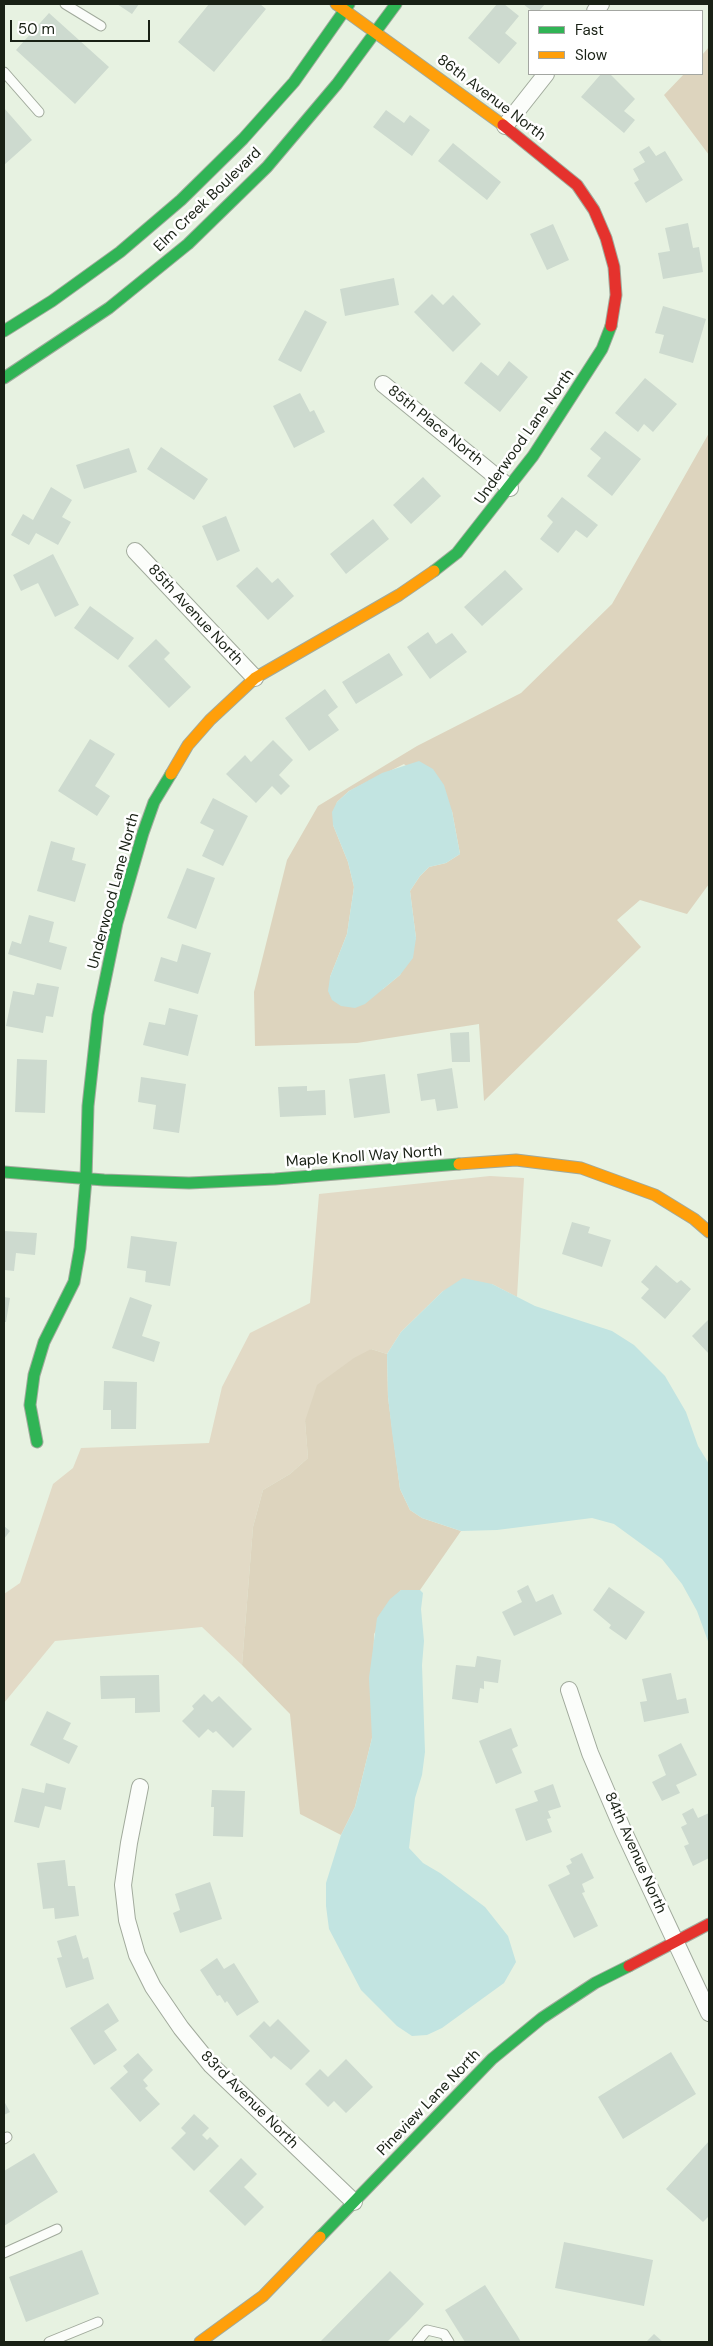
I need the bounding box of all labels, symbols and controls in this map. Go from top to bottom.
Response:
scale bar [12,10,152,42]
legend [528,10,703,75]
text: 50 m [18,19,55,39]
text: Fast [575,20,604,40]
text: Slow [575,45,607,65]
street label: 86th Avenue North [433,51,549,145]
street label: Elm Creek Boulevard [151,144,265,256]
street label: Underwood Lane North [472,366,578,508]
street label: 85th Place North [384,382,486,470]
street label: 85th Avenue North [144,561,246,669]
street label: Underwood Lane North [85,811,143,971]
street label: Maple Knoll Way North [285,1143,443,1171]
street label: 84th Avenue North [600,1790,670,1916]
street label: Pineview Lane North [374,2046,484,2160]
street label: 83rd Avenue North [196,2047,302,2153]

